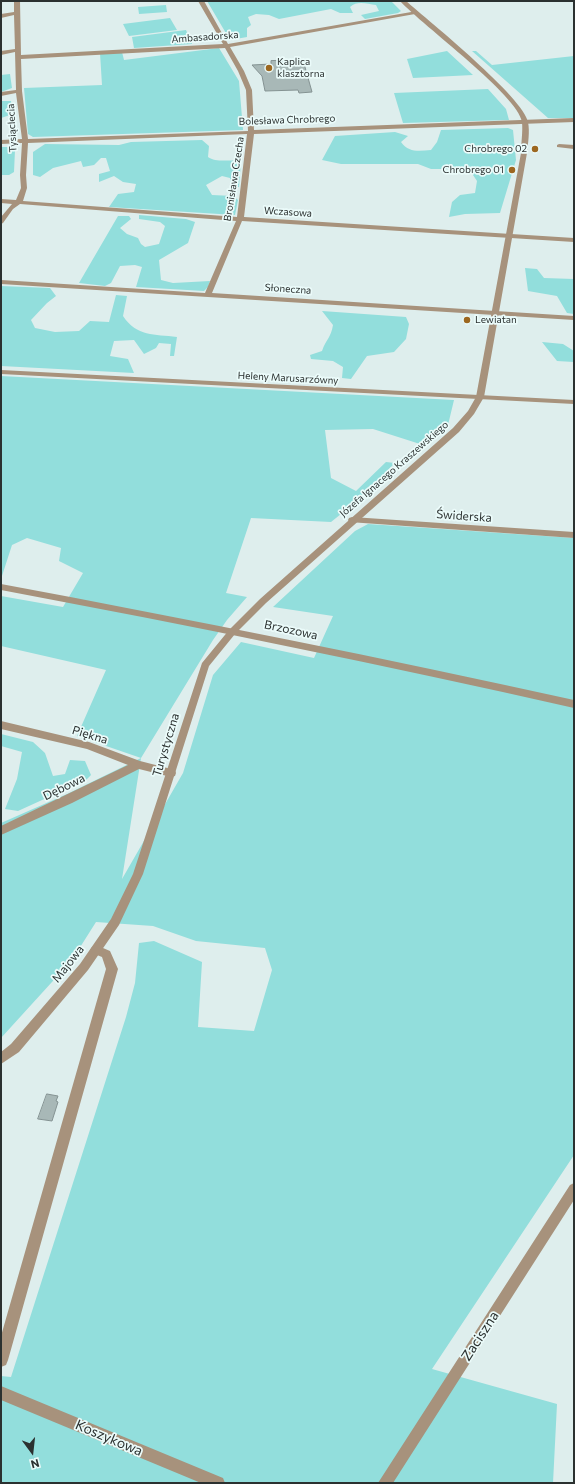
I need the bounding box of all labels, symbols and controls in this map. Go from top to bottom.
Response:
street label: Ambasadorska [171,29,239,45]
place label: Kaplica klasztorna [277,56,325,80]
marker: Kaplica klasztorna [264,63,274,73]
street label: Tysiąclecia [5,103,19,153]
street label: Bolesława Chrobrego [238,112,336,128]
street label: Bronisława Czecha [221,136,247,222]
place label: Chrobrego 02 [464,143,527,155]
marker: Chrobrego 02 [530,144,540,154]
place label: Chrobrego 01 [443,164,504,176]
marker: Chrobrego 01 [507,165,517,175]
street label: Wczasowa [264,204,312,220]
street label: Słoneczna [264,281,312,297]
place label: Lewiatan [475,314,517,326]
marker: Lewiatan [462,315,472,325]
street label: Heleny Marusarzówny [237,369,339,387]
street label: Józefa Ignacego Kraszewskiego [337,418,451,520]
street label: Świderska [436,507,492,525]
street label: Brzozowa [263,617,319,643]
street label: Turystyczna [150,711,182,779]
street label: Piękna [70,723,110,747]
street label: Dębowa [41,771,87,803]
street label: Majowa [49,942,87,986]
street label: Zaciszna [458,1308,502,1364]
street label: Koszykowa [73,1416,145,1460]
north arrow [12,1432,52,1472]
text: N [30,1457,41,1471]

